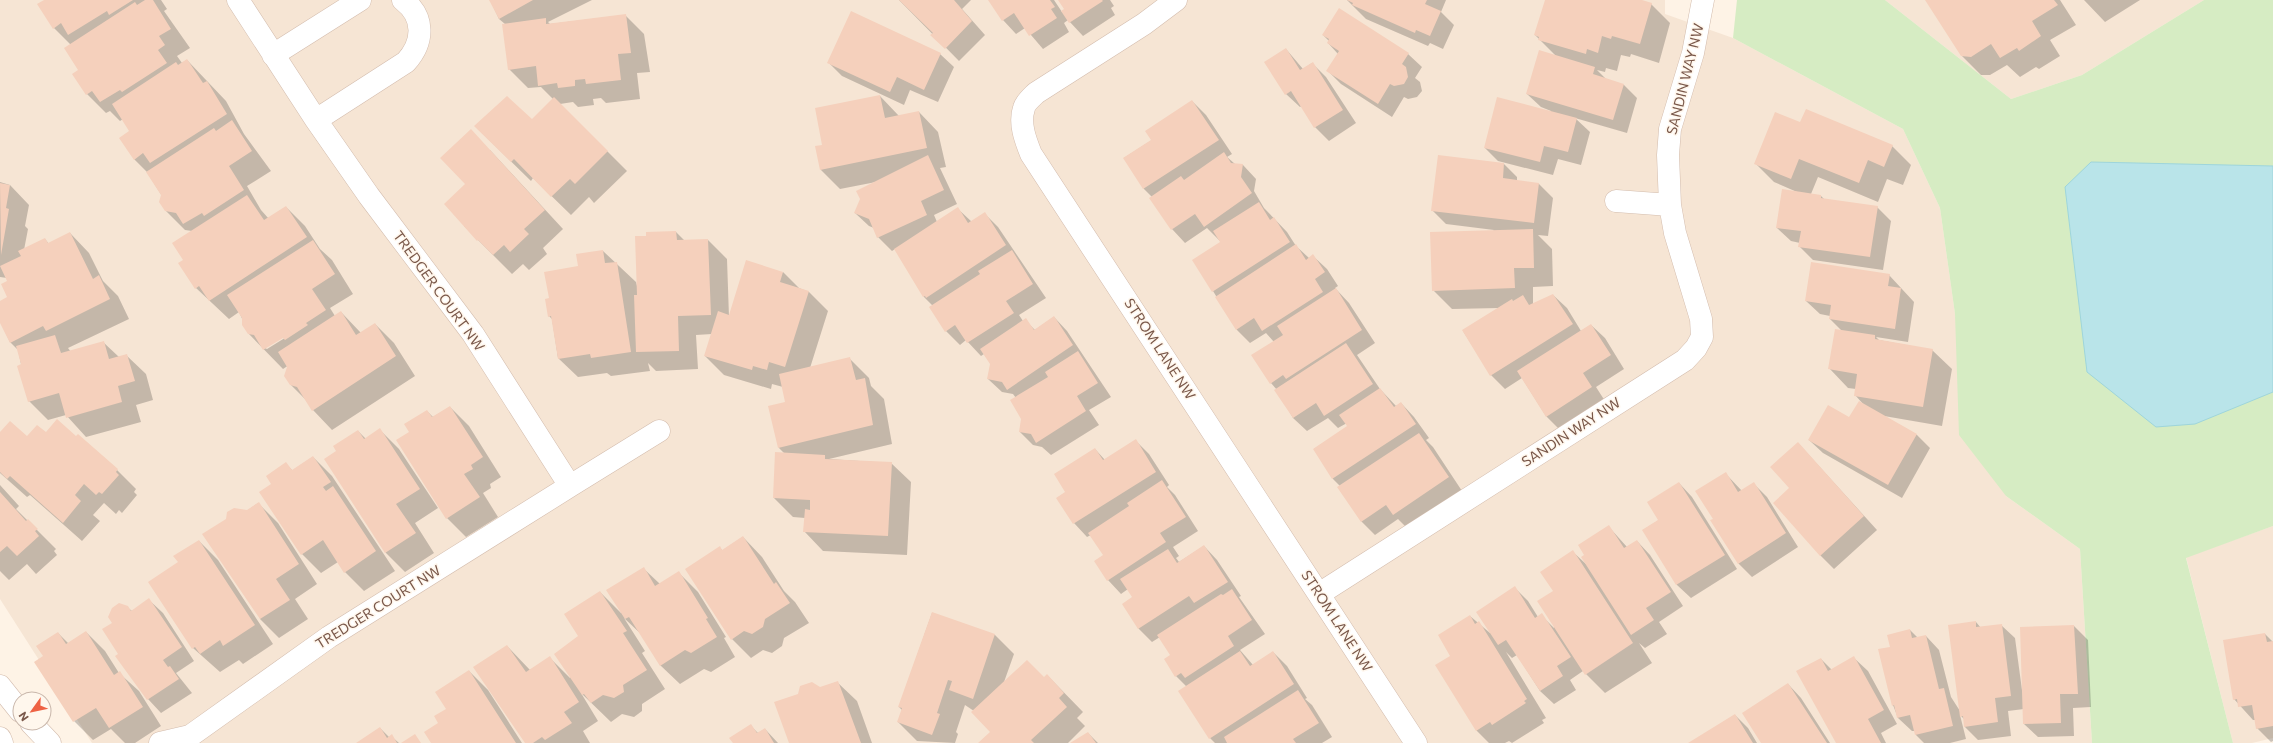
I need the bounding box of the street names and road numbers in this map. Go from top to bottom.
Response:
street label: SANDIN WAY NW [1662,21,1707,136]
street label: TREDGER COURT NW [390,227,489,354]
street label: STROM LANE NW [1121,295,1200,403]
street label: SANDIN WAY NW [1518,393,1623,470]
street label: TREDGER COURT NW [312,561,443,652]
street label: STROM LANE NW [1298,567,1377,675]

